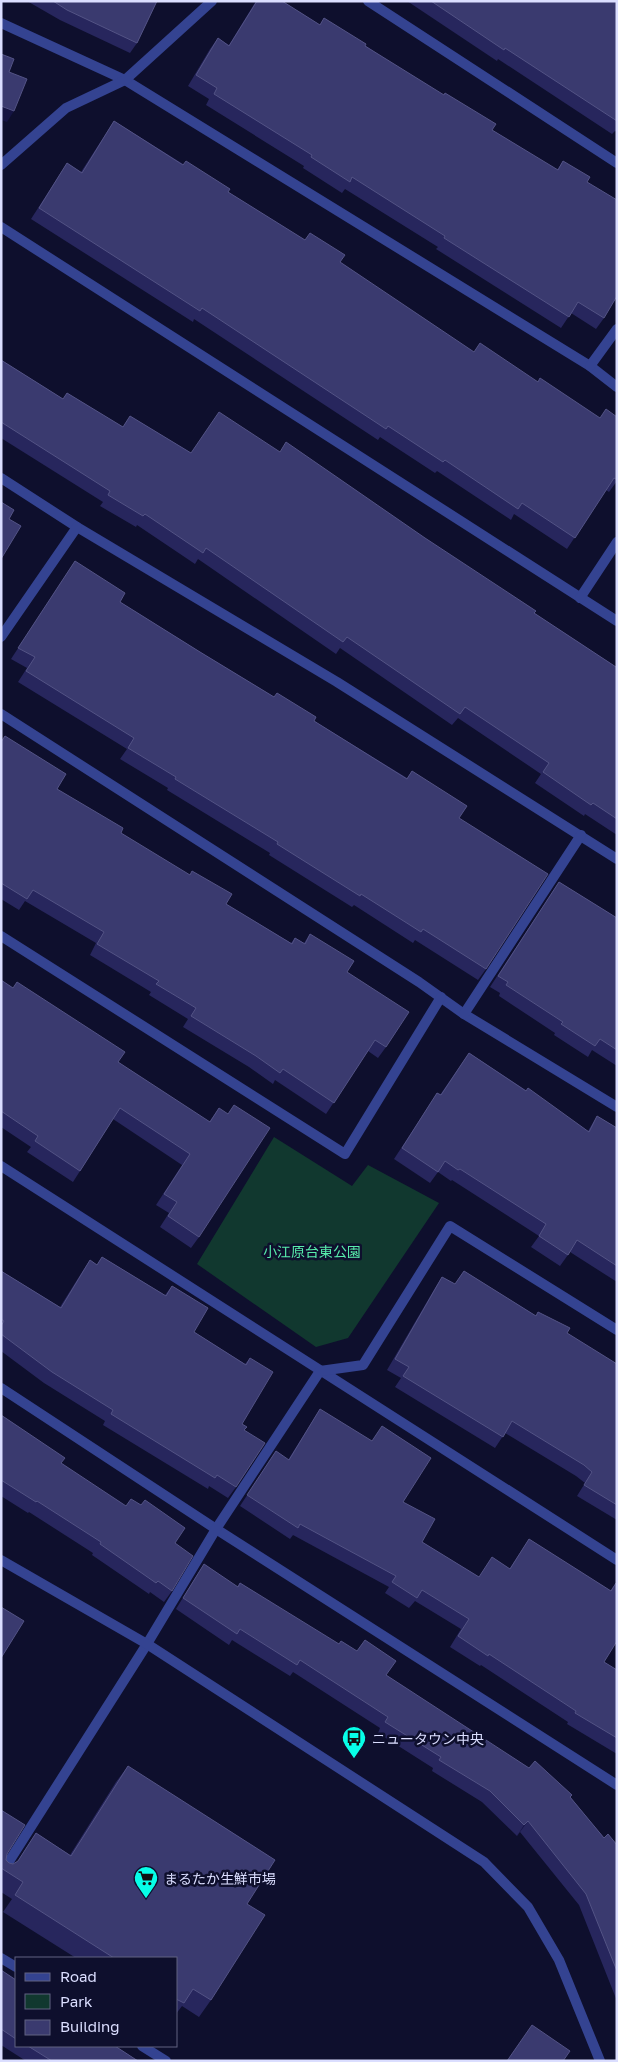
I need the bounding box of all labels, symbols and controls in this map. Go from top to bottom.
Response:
park label: 小江原台東公園 [263,1243,361,1260]
bus stop icon: ニュータウン中央 [341,1725,367,1759]
place label: ニュータウン中央 [372,1730,484,1747]
supermarket icon: まるたか生鮮市場 [133,1865,159,1899]
place label: まるたか生鮮市場 [164,1870,276,1887]
legend [15,1957,178,2047]
text: Road [60,1967,97,1985]
text: Park [60,1992,93,2010]
text: Building [60,2017,120,2035]

